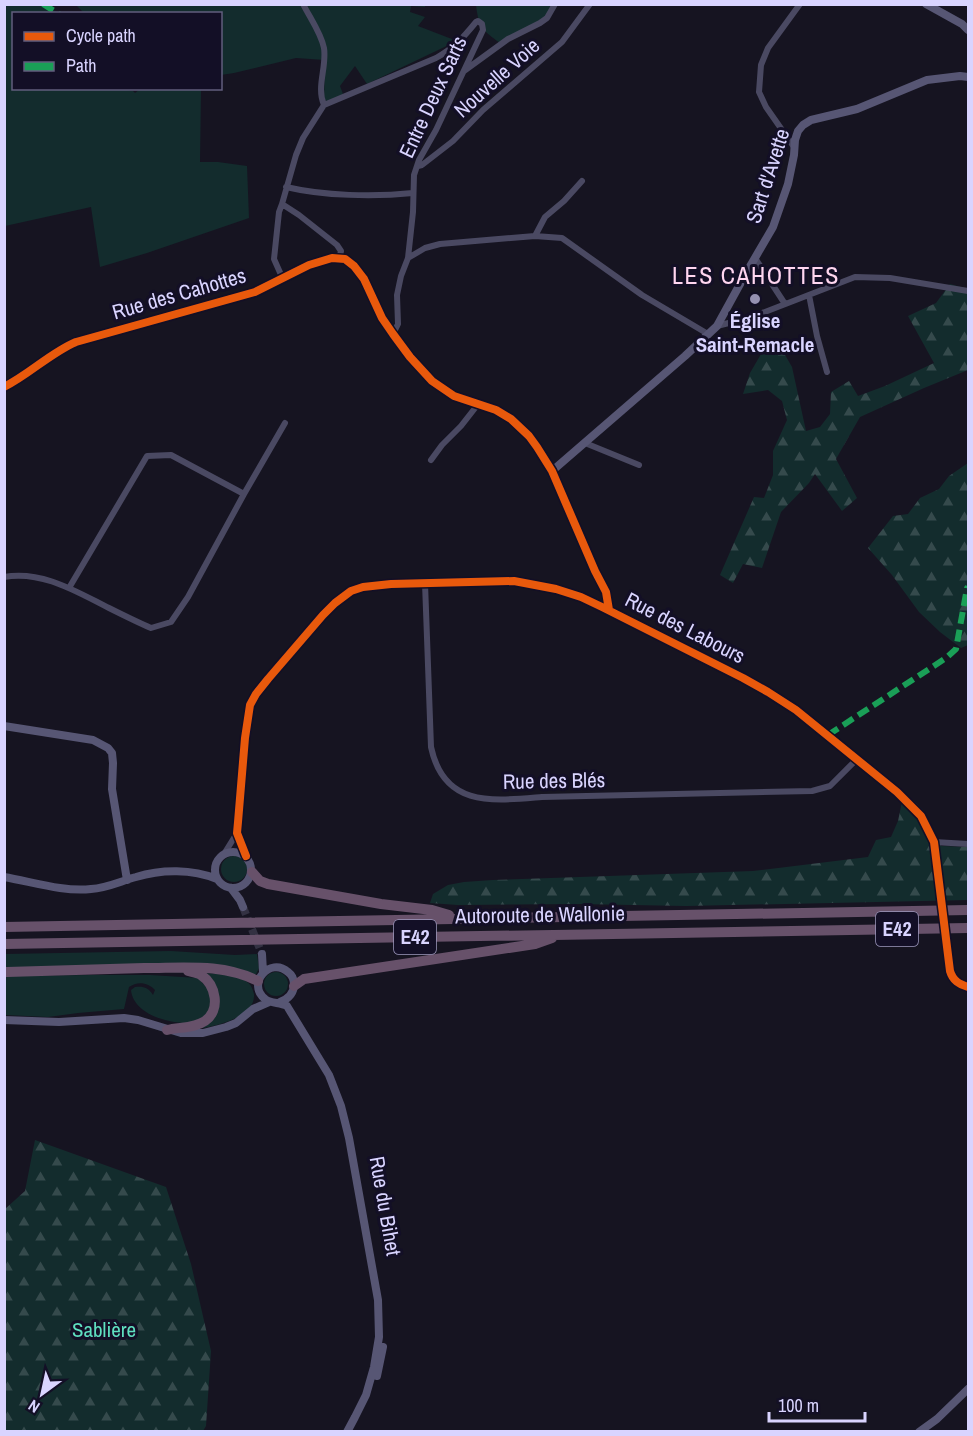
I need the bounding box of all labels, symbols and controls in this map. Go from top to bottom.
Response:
legend [12,12,222,90]
text: Cycle path [66,23,136,48]
street label: Entre Deux Sarts [392,31,473,162]
street label: Nouvelle Voie [447,31,546,124]
text: Path [66,53,96,78]
street label: Sart d'Avette [739,125,796,227]
district label: LES CAHOTTES [672,259,840,291]
street label: Rue des Cahottes [109,261,249,326]
marker: Église Saint-Remacle [748,292,762,306]
place label: Église Saint-Remacle [696,306,814,359]
street label: Rue des Labours [620,585,750,670]
street label: Rue des Blés [503,765,605,796]
street label: Autoroute de Wallonie [454,899,625,930]
road number: E42 [876,912,918,946]
road number: E42 [394,920,436,954]
street label: Rue du Bihet [362,1154,409,1258]
park label: Sablière [72,1315,136,1344]
north arrow [12,1364,72,1424]
scale bar [769,1385,865,1423]
text: 100 m [778,1393,819,1418]
text: N [24,1395,44,1418]

